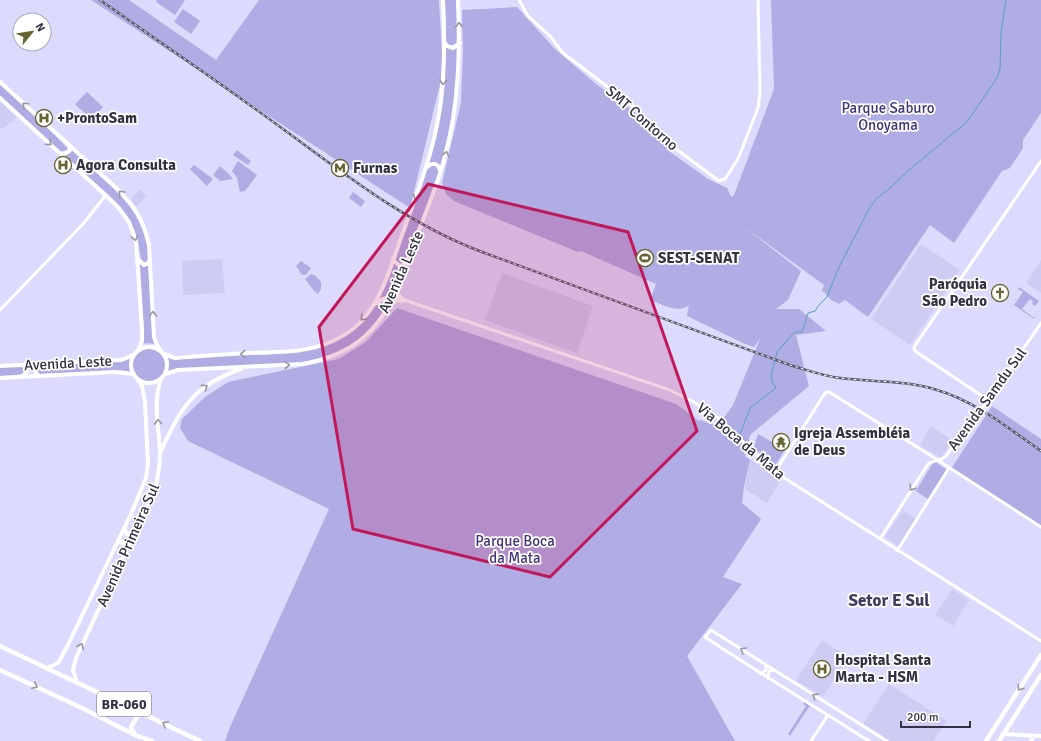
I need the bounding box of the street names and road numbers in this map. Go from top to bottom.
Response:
street label: SMT Contorno [602,82,682,154]
street label: Avenida Leste [375,228,427,316]
street label: Avenida Samdu Sul [944,344,1030,454]
street label: Avenida Leste [23,352,113,374]
street label: Via Boca da Mata [693,399,789,483]
street label: Avenida Primeira Sul [93,481,163,609]
road number: BR-060 [97,692,151,716]

